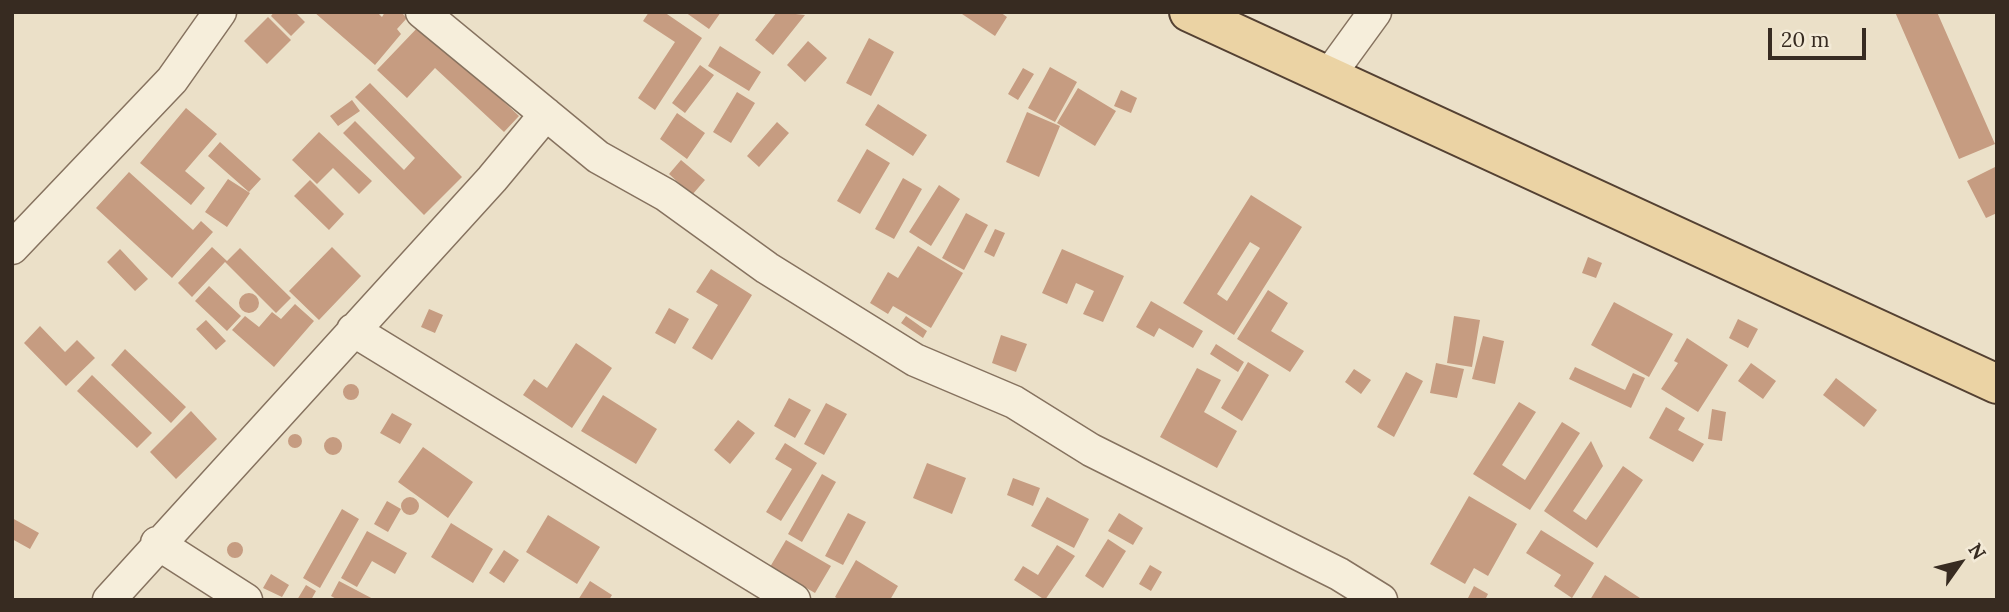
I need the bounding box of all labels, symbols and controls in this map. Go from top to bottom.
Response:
scale bar [1771,14,1869,58]
text: 20 m [1781,26,1830,53]
north arrow [1925,528,1995,598]
text: N [1963,538,1991,564]

